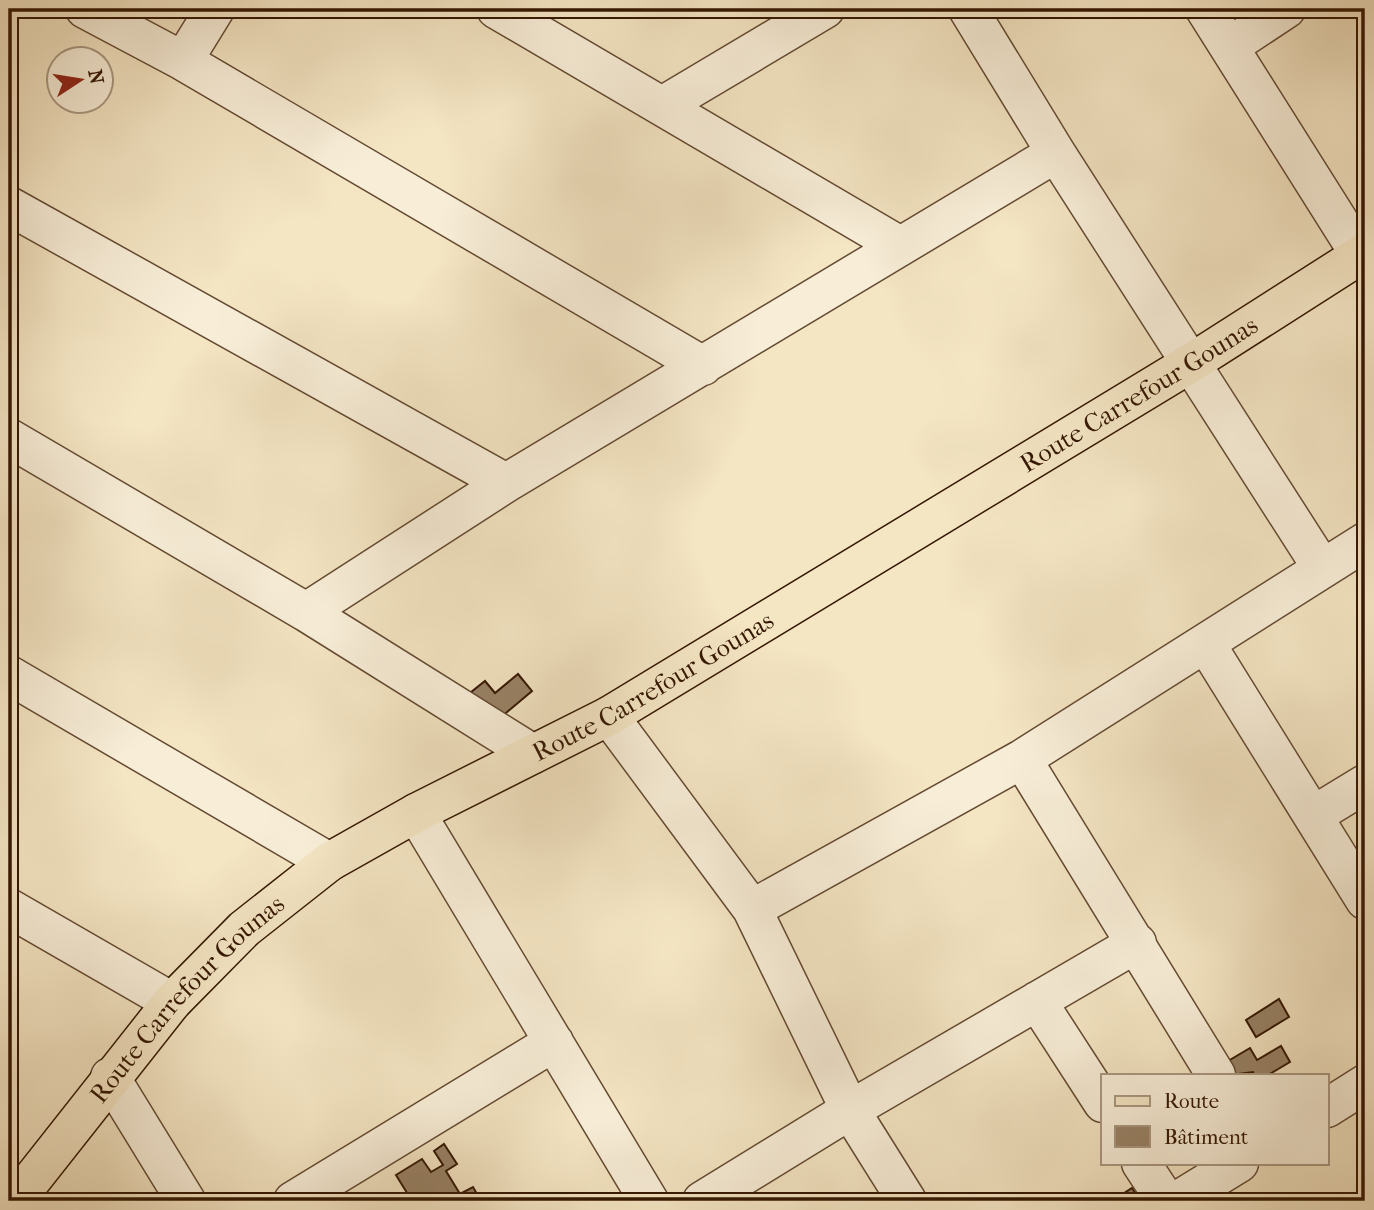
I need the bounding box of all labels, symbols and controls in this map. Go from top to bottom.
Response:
north arrow [46,46,116,116]
text: N [83,67,108,87]
street label: Route Carrefour Gounas [1014,309,1263,479]
street label: Route Carrefour Gounas [527,604,779,768]
street label: Route Carrefour Gounas [83,888,290,1109]
legend [1101,1074,1328,1164]
text: Route [1164,1089,1219,1113]
text: Bâtiment [1164,1125,1249,1149]

